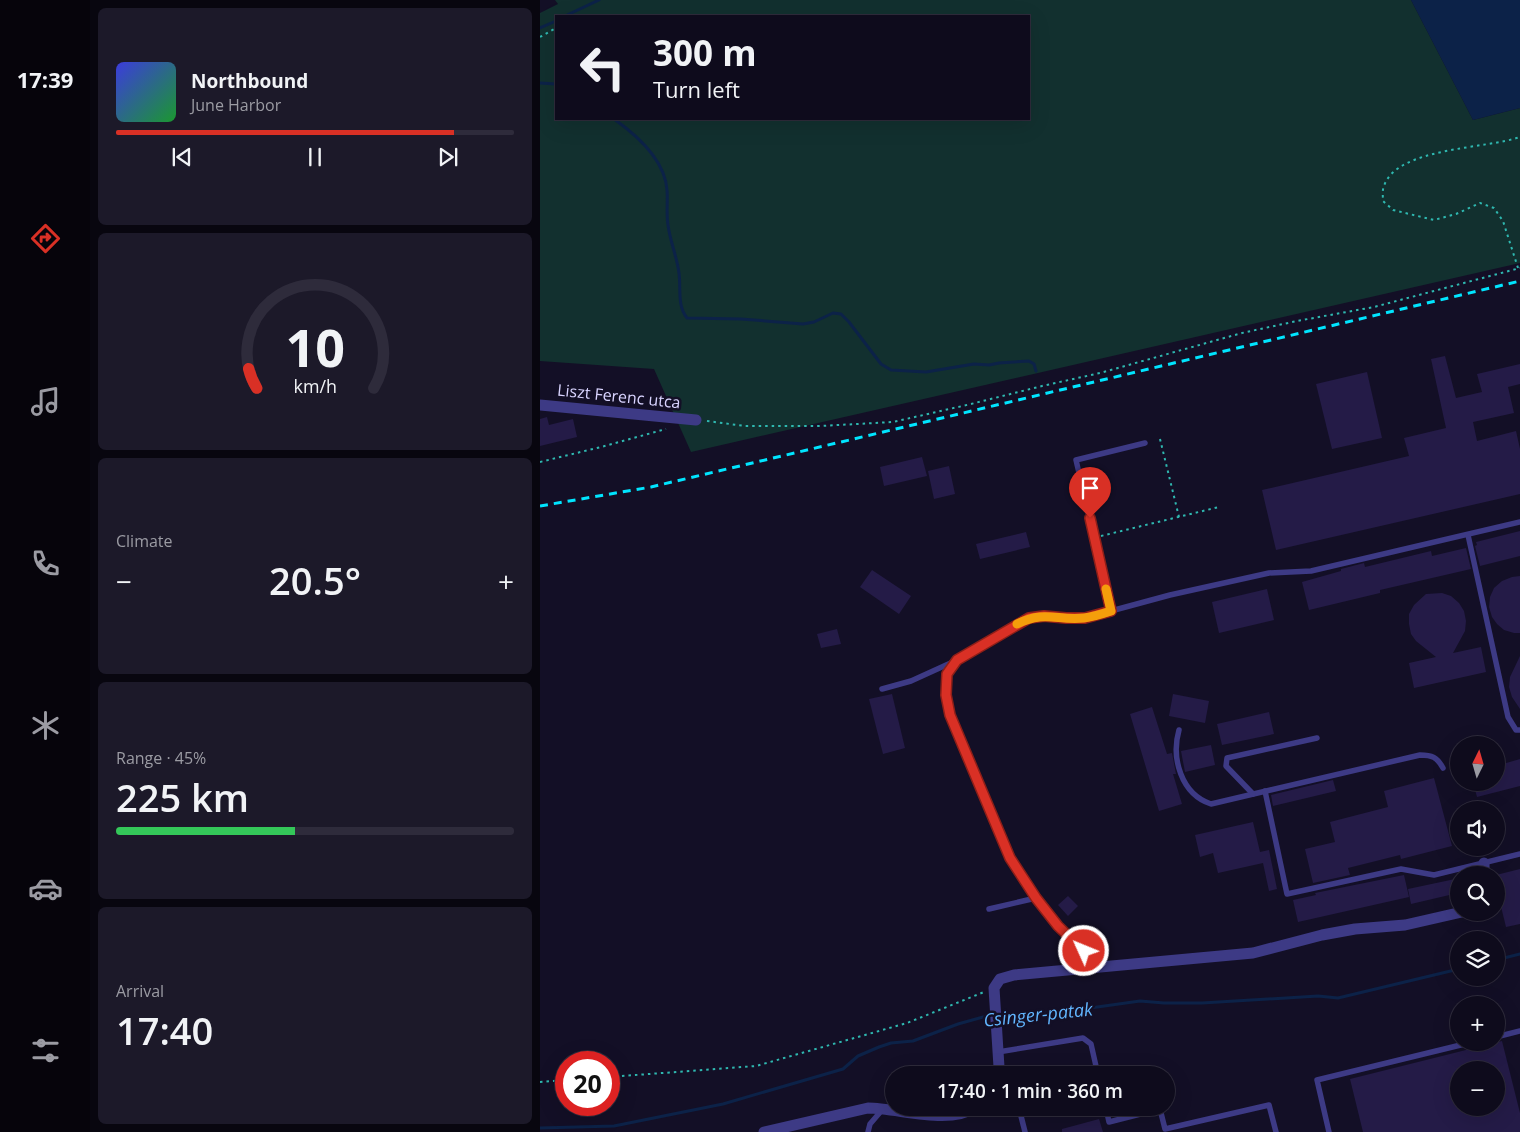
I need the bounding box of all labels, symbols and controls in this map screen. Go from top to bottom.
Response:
text: 300 m [653,29,757,76]
icon: left [570,35,635,100]
text: 17:39 [17,64,73,94]
text: Northbound [191,68,308,94]
text: Turn left [653,74,740,104]
text: June Harbor [191,94,281,116]
icon: previous [168,143,196,171]
icon: pause [301,143,329,171]
icon: next [434,143,462,171]
icon: directions [28,221,63,256]
text: 10 [285,311,345,382]
text: km/h [293,374,337,398]
street label: Liszt Ferenc utca [556,379,682,413]
icon: music [28,384,63,419]
pin [1069,467,1111,518]
icon: arrive [1076,474,1104,502]
text: Climate [116,530,173,552]
icon: phone [28,546,63,581]
text: 20.5° [269,554,361,606]
text: − [116,562,132,600]
text: + [498,562,514,600]
icon: climate [28,708,63,743]
north arrow [1450,736,1505,791]
map controls [1450,736,1505,1116]
text: Range · 45% [116,747,206,769]
text: 225 km [116,771,249,823]
button: sound [1450,801,1505,856]
button: search [1450,866,1505,921]
icon: car [28,871,63,906]
position arrow [1057,924,1109,976]
button: layers [1450,931,1505,986]
text: Arrival [116,980,164,1002]
water label: Csinger-patak [982,996,1095,1032]
button: + [1450,996,1505,1051]
text: 17:40 [116,1004,213,1056]
icon: filters [28,1033,63,1068]
speed limit sign: 20 [555,1051,620,1116]
button: − [1450,1061,1505,1116]
text: 17:40 · 1 min · 360 m [937,1078,1123,1104]

